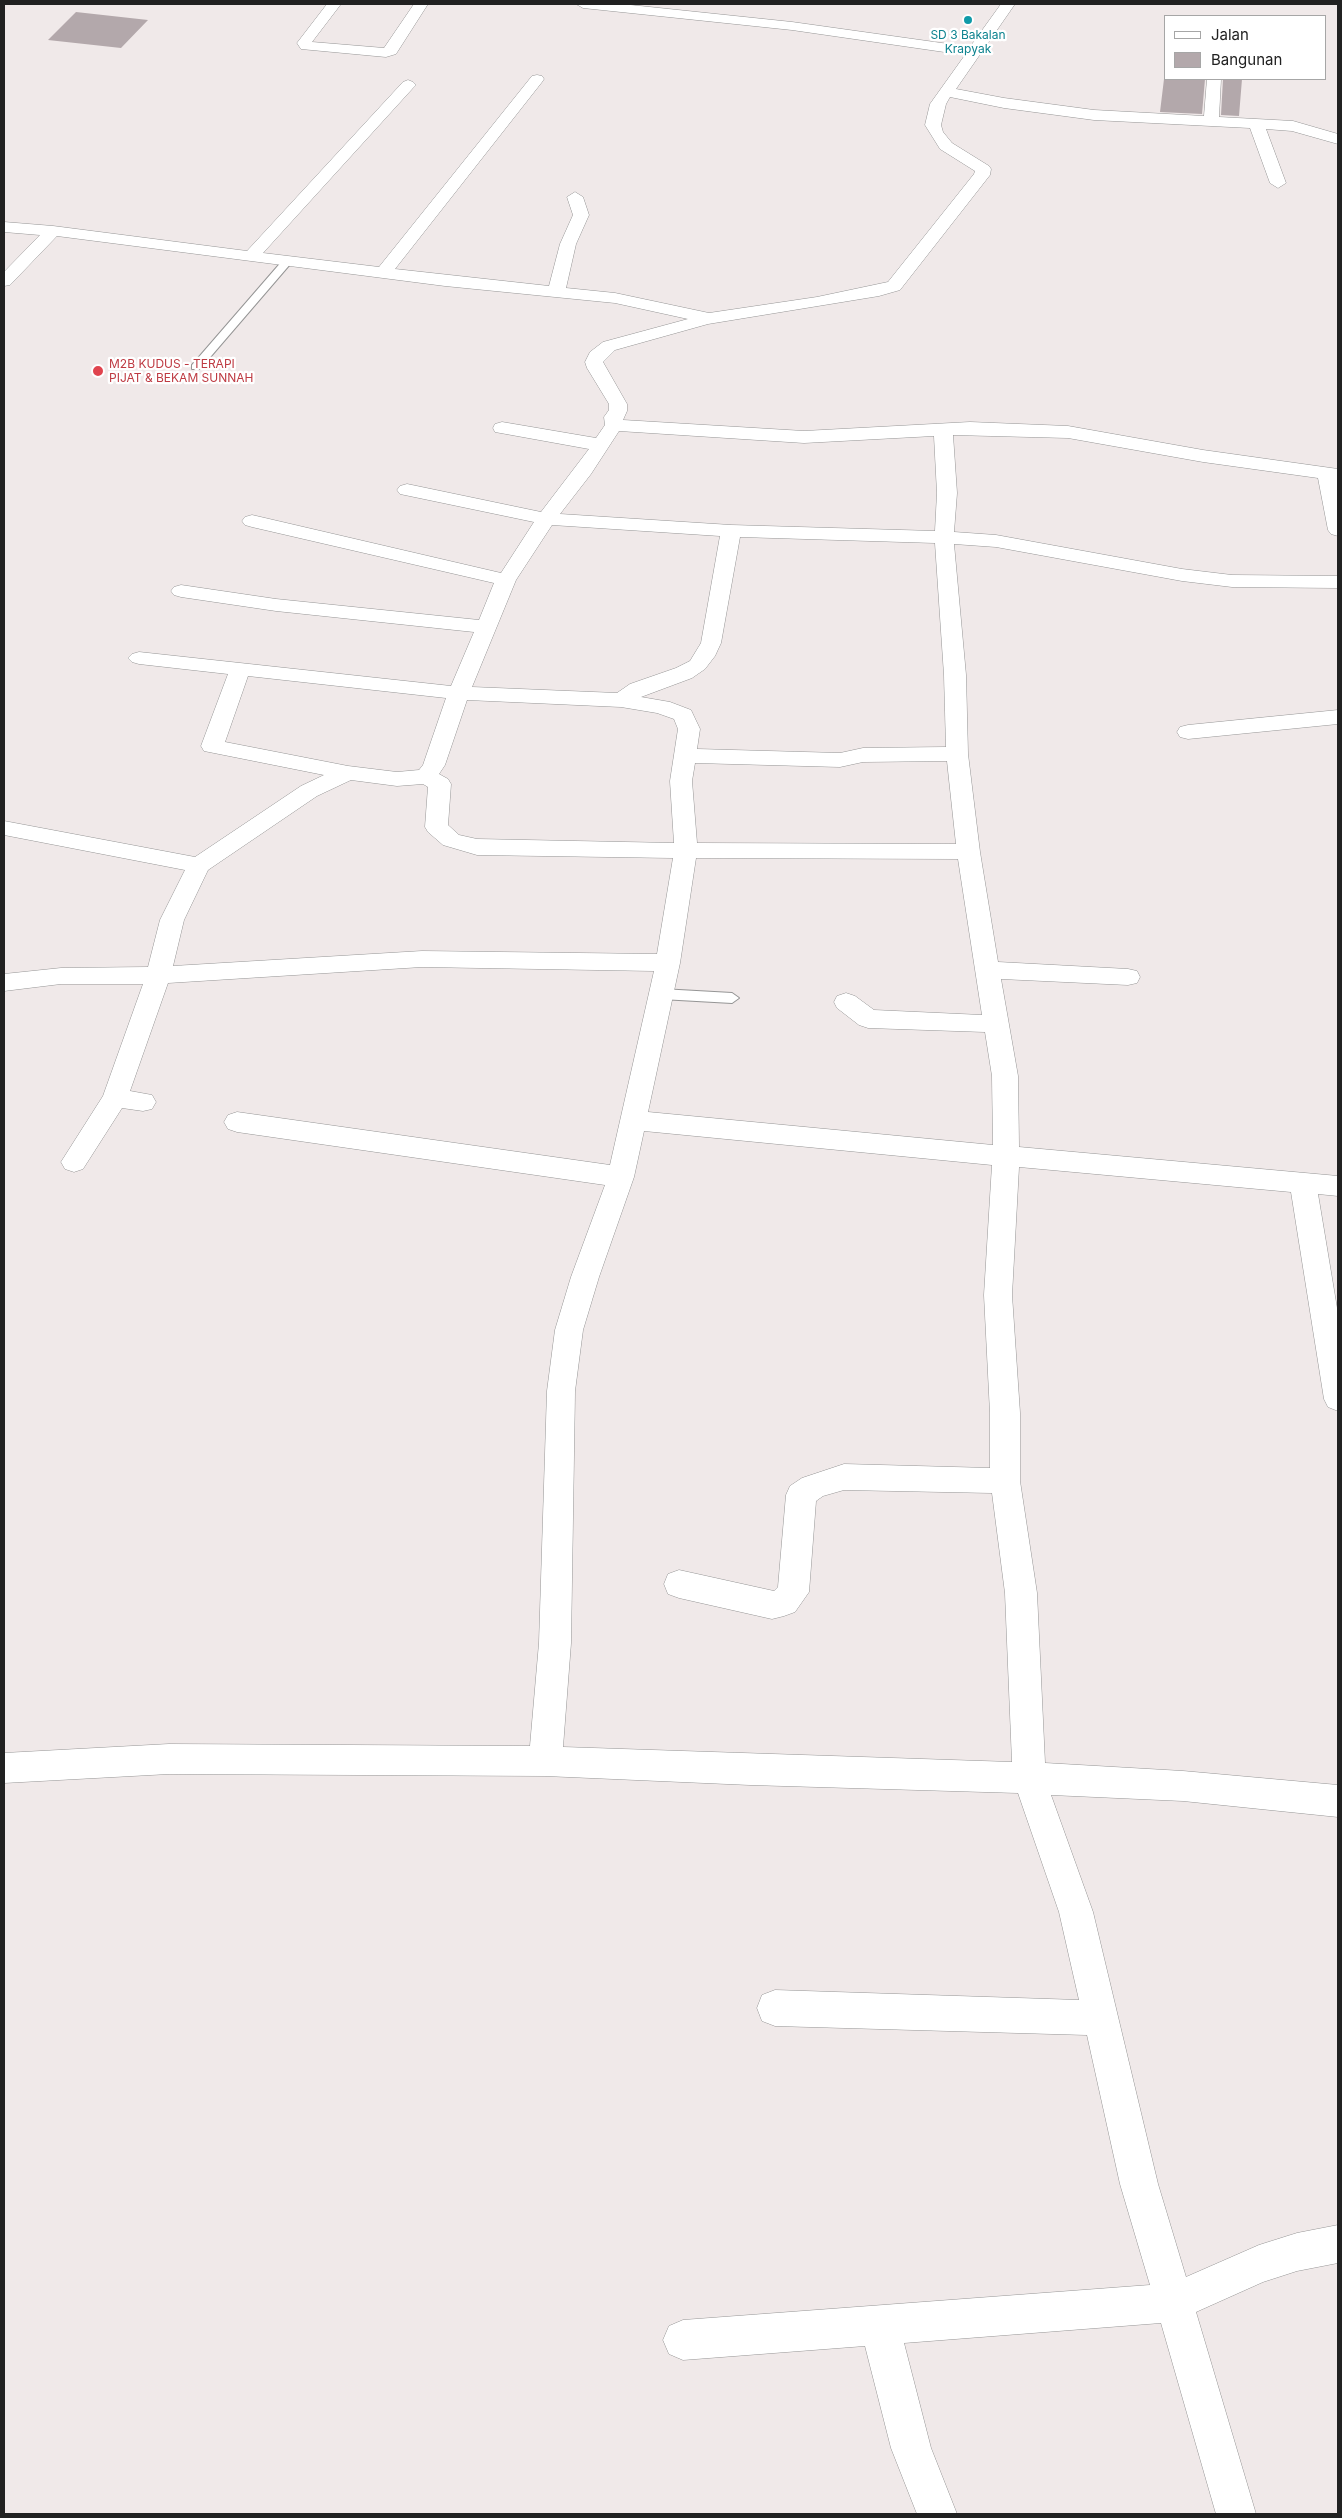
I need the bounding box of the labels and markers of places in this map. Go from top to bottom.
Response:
marker: SD 3 Bakalan Krapyak [962,14,974,26]
place label: SD 3 Bakalan Krapyak [930,28,1006,56]
place label: M2B KUDUS - TERAPI PIJAT & BEKAM SUNNAH [109,357,254,385]
marker: M2B KUDUS - TERAPI PIJAT & BEKAM SUNNAH [91,364,105,378]

